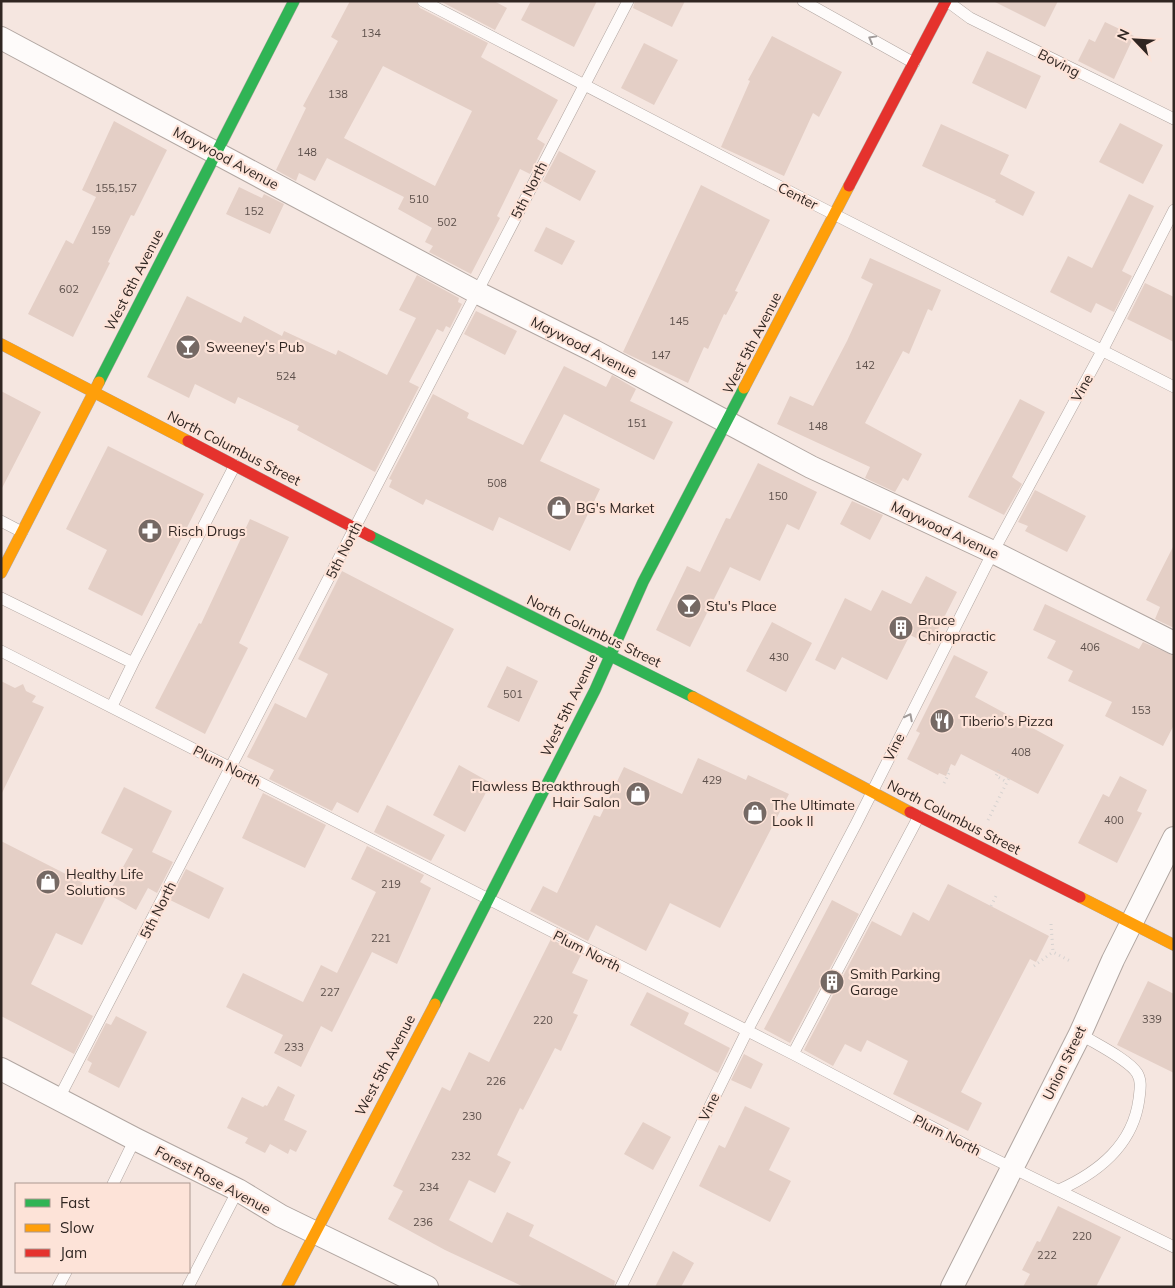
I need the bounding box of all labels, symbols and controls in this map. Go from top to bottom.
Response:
north arrow [1110,15,1160,65]
house number: 134 [361,26,381,40]
text: N [1113,26,1134,43]
one-way arrow [868,35,877,45]
street label: Boving [1035,45,1083,81]
house number: 138 [328,87,348,101]
street label: Maywood Avenue [170,123,282,193]
house number: 148 [297,145,317,159]
street label: 5th North [507,158,551,222]
street label: Center [775,178,822,214]
house number: 155,157 [95,181,137,195]
house number: 510 [409,192,429,206]
house number: 152 [244,204,264,218]
house number: 502 [437,215,457,229]
house number: 159 [91,223,111,237]
street label: West 6th Avenue [101,226,167,334]
house number: 602 [59,282,79,296]
street label: West 5th Avenue [719,289,785,397]
street label: Maywood Avenue [528,312,640,382]
house number: 145 [669,314,689,328]
bar icon: Sweeney's Pub [175,334,201,360]
place label: Sweeney's Pub [206,338,304,356]
house number: 147 [651,348,671,362]
house number: 142 [855,358,875,372]
house number: 524 [276,369,296,383]
street label: Vine [1067,371,1097,405]
street label: North Columbus Street [164,407,304,489]
house number: 151 [627,416,647,430]
house number: 148 [808,419,828,433]
house number: 508 [487,476,507,490]
house number: 150 [768,489,788,503]
shop icon: BG's Market [546,495,572,521]
street label: Maywood Avenue [888,497,1002,563]
place label: BG's Market [576,499,655,517]
pharmacy icon: Risch Drugs [137,518,163,544]
street label: 5th North [322,518,366,582]
place label: Risch Drugs [168,522,246,540]
street label: North Columbus Street [524,591,664,671]
bar icon: Stu's Place [676,593,702,619]
place label: Stu's Place [706,597,777,615]
place label: Bruce Chiropractic [918,611,996,645]
building icon: Bruce Chiropractic [888,615,914,641]
house number: 406 [1080,640,1100,654]
house number: 430 [769,650,789,664]
street label: West 5th Avenue [536,651,602,759]
house number: 501 [503,687,523,701]
house number: 153 [1131,703,1151,717]
restaurant icon: Tiberio's Pizza [929,708,955,734]
place label: Tiberio's Pizza [960,712,1053,730]
one-way arrow [903,713,913,722]
street label: Vine [879,730,909,764]
street label: Plum North [190,741,264,791]
house number: 408 [1011,745,1031,759]
house number: 429 [702,773,722,787]
street label: North Columbus Street [884,776,1024,858]
place label: Flawless Breakthrough Hair Salon [471,777,620,811]
shop icon: Flawless Breakthrough Hair Salon [625,781,651,807]
place label: The Ultimate Look II [772,796,855,830]
shop icon: The Ultimate Look II [742,800,768,826]
house number: 400 [1104,813,1124,827]
place label: Healthy Life Solutions [66,865,143,899]
shop icon: Healthy Life Solutions [35,869,61,895]
house number: 219 [381,877,401,891]
street label: 5th North [136,878,180,942]
street label: Plum North [550,926,624,976]
house number: 221 [371,931,391,945]
place label: Smith Parking Garage [850,965,941,999]
building icon: Smith Parking Garage [819,969,845,995]
house number: 227 [320,985,340,999]
street label: West 5th Avenue [351,1011,419,1119]
house number: 339 [1142,1012,1162,1026]
house number: 220 [533,1013,553,1027]
street label: Union Street [1038,1023,1090,1103]
house number: 233 [284,1040,304,1054]
house number: 226 [486,1074,506,1088]
street label: Vine [695,1090,723,1124]
house number: 230 [462,1109,482,1123]
street label: Plum North [910,1110,984,1160]
street label: Forest Rose Avenue [152,1142,274,1218]
house number: 232 [451,1149,471,1163]
house number: 234 [419,1180,439,1194]
legend [15,1183,190,1273]
text: Fast [60,1193,90,1212]
house number: 236 [413,1215,433,1229]
text: Slow [60,1218,94,1237]
house number: 220 [1072,1229,1092,1243]
text: Jam [60,1243,87,1262]
house number: 222 [1037,1248,1057,1262]

